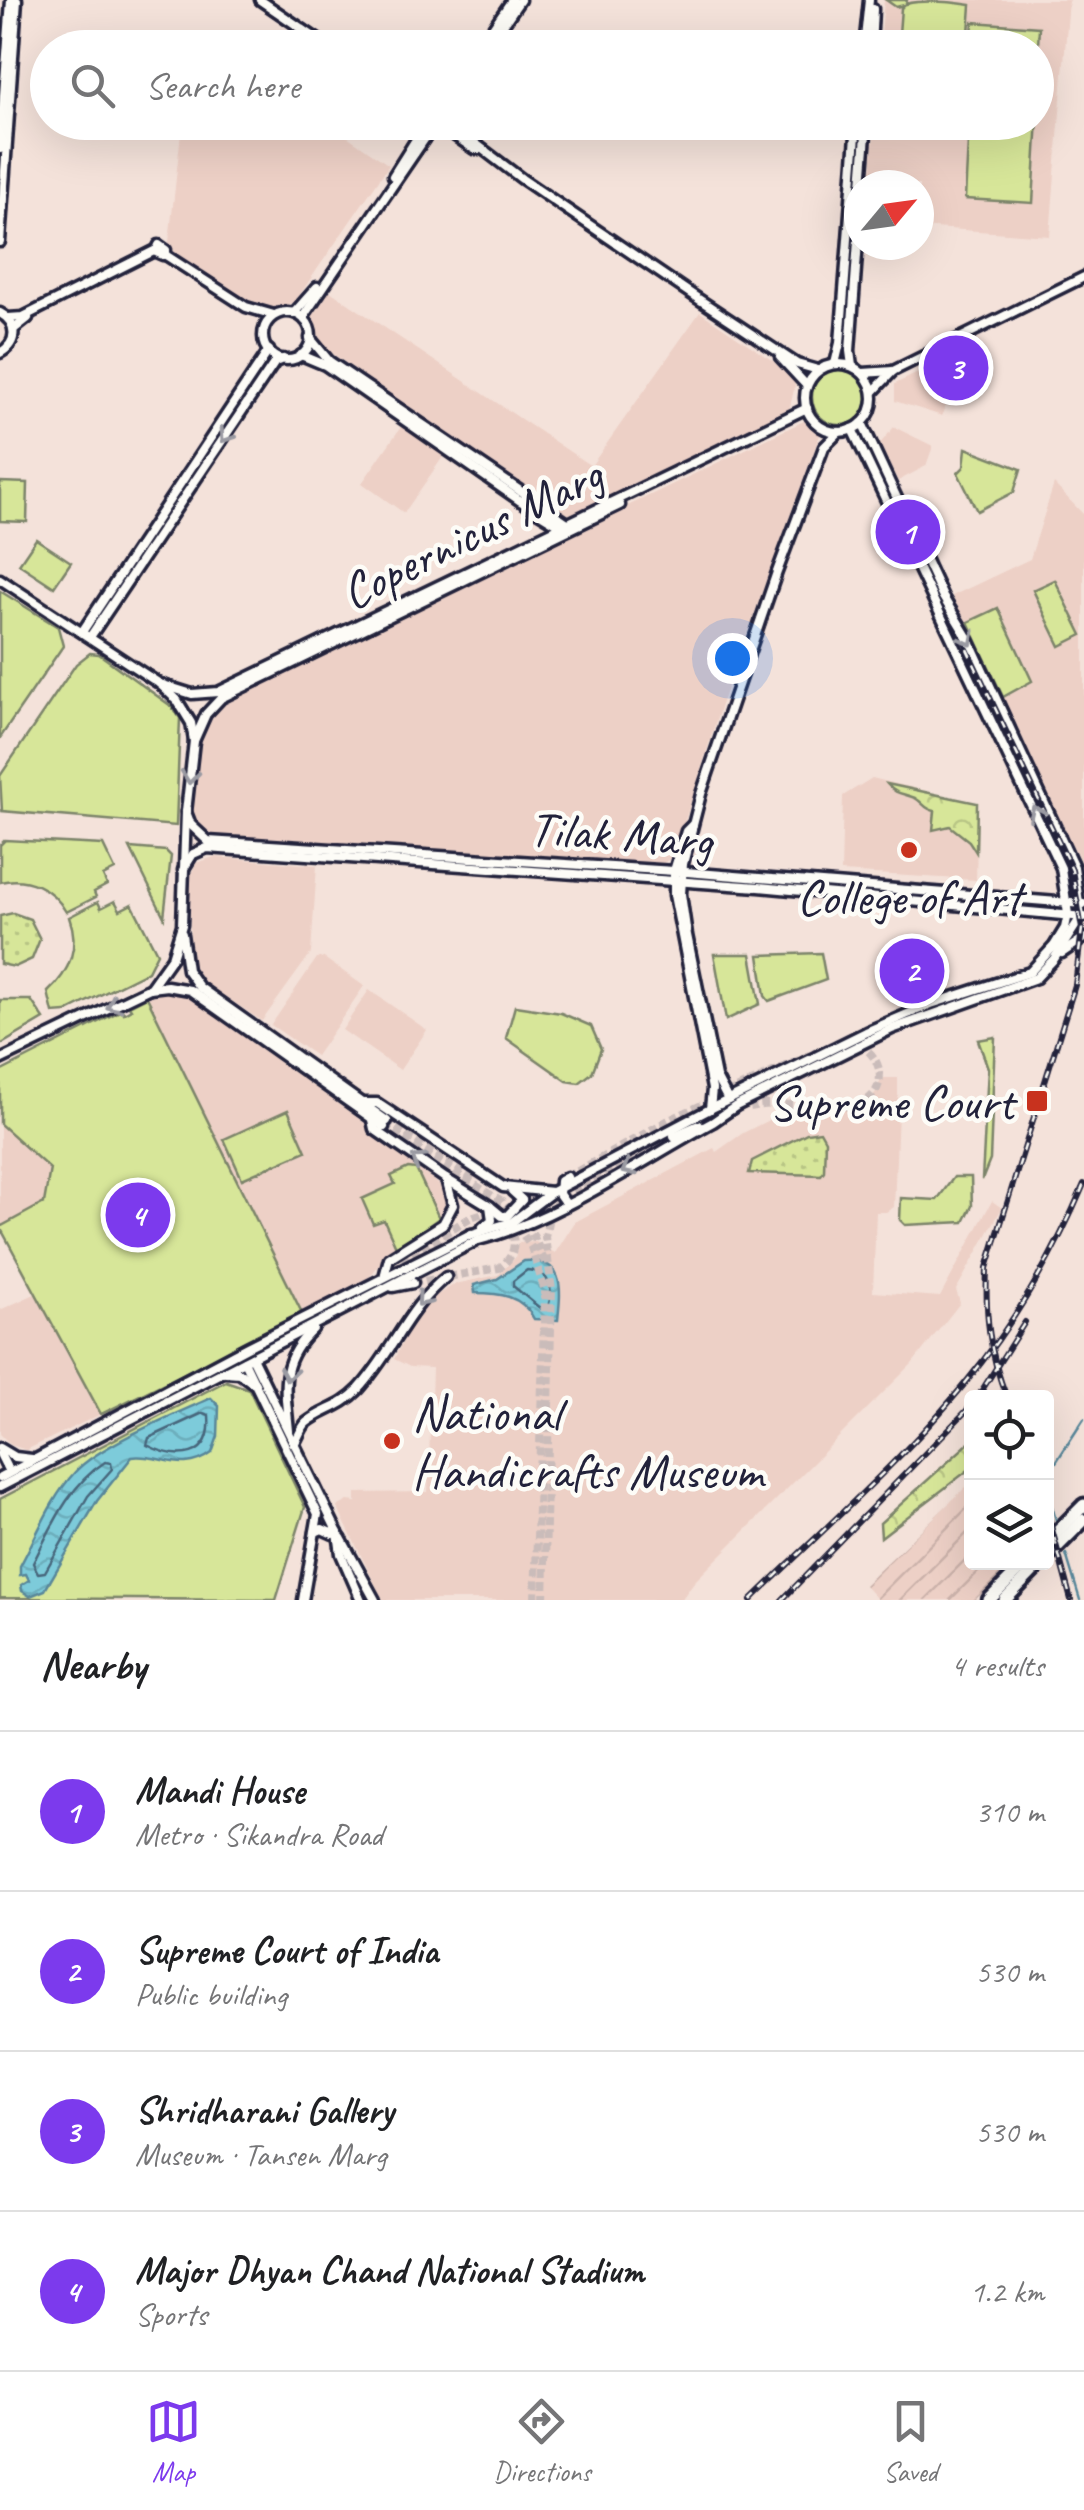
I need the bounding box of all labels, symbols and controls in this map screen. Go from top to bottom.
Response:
search box [30,30,1054,140]
icon: search [65,58,120,113]
text: Search here [145,62,300,109]
north arrow [844,170,934,260]
pin: 3 [924,330,988,406]
one-way arrow [220,424,238,443]
street label: Copernicus Marg [330,442,615,624]
pin: 1 [876,494,940,570]
one-way arrow [956,629,975,647]
your location [707,633,758,684]
one-way arrow [180,769,201,785]
street label: Tilak Marg [527,797,717,872]
one-way arrow [1028,804,1048,822]
marker: College of Art [898,839,920,861]
place label: College of Art [797,866,1028,929]
pin: 2 [880,934,944,1008]
one-way arrow [105,993,123,1013]
place label: Supreme Court [768,1071,1018,1134]
marker: Supreme Court [1024,1088,1050,1114]
one-way arrow [410,1153,428,1172]
one-way arrow [621,1157,639,1176]
pin: 4 [106,1178,170,1252]
one-way arrow [417,1288,435,1306]
one-way arrow [279,1366,300,1382]
place label: National Handicrafts Museum [412,1382,767,1503]
map controls [964,1390,1054,1570]
button: locate [964,1390,1054,1480]
marker: National Handicrafts Museum [381,1430,403,1452]
button: layers [964,1480,1054,1570]
text: Nearby [40,1639,146,1692]
text: 4 results [950,1645,1044,1686]
text: Mandi House [135,1767,305,1814]
text: 1 [65,1791,80,1832]
text: 310 m [975,1791,1044,1832]
text: Metro · Sikandra Road [135,1814,383,1855]
text: Supreme Court of India [135,1927,438,1974]
text: 2 [65,1951,80,1992]
text: 530 m [975,1951,1044,1992]
text: Public building [135,1974,287,2015]
text: Shridharani Gallery [135,2087,393,2134]
text: 3 [65,2111,80,2152]
text: 530 m [975,2111,1044,2152]
text: Museum · Tansen Marg [135,2134,386,2175]
text: Major Dhyan Chand National Stadium [135,2247,644,2294]
text: 4 [65,2271,80,2312]
text: 1.2 km [970,2271,1044,2312]
text: Sports [135,2294,207,2335]
tab: Map [146,2394,201,2489]
tab: Directions [493,2394,591,2489]
tab: Saved [883,2394,938,2489]

